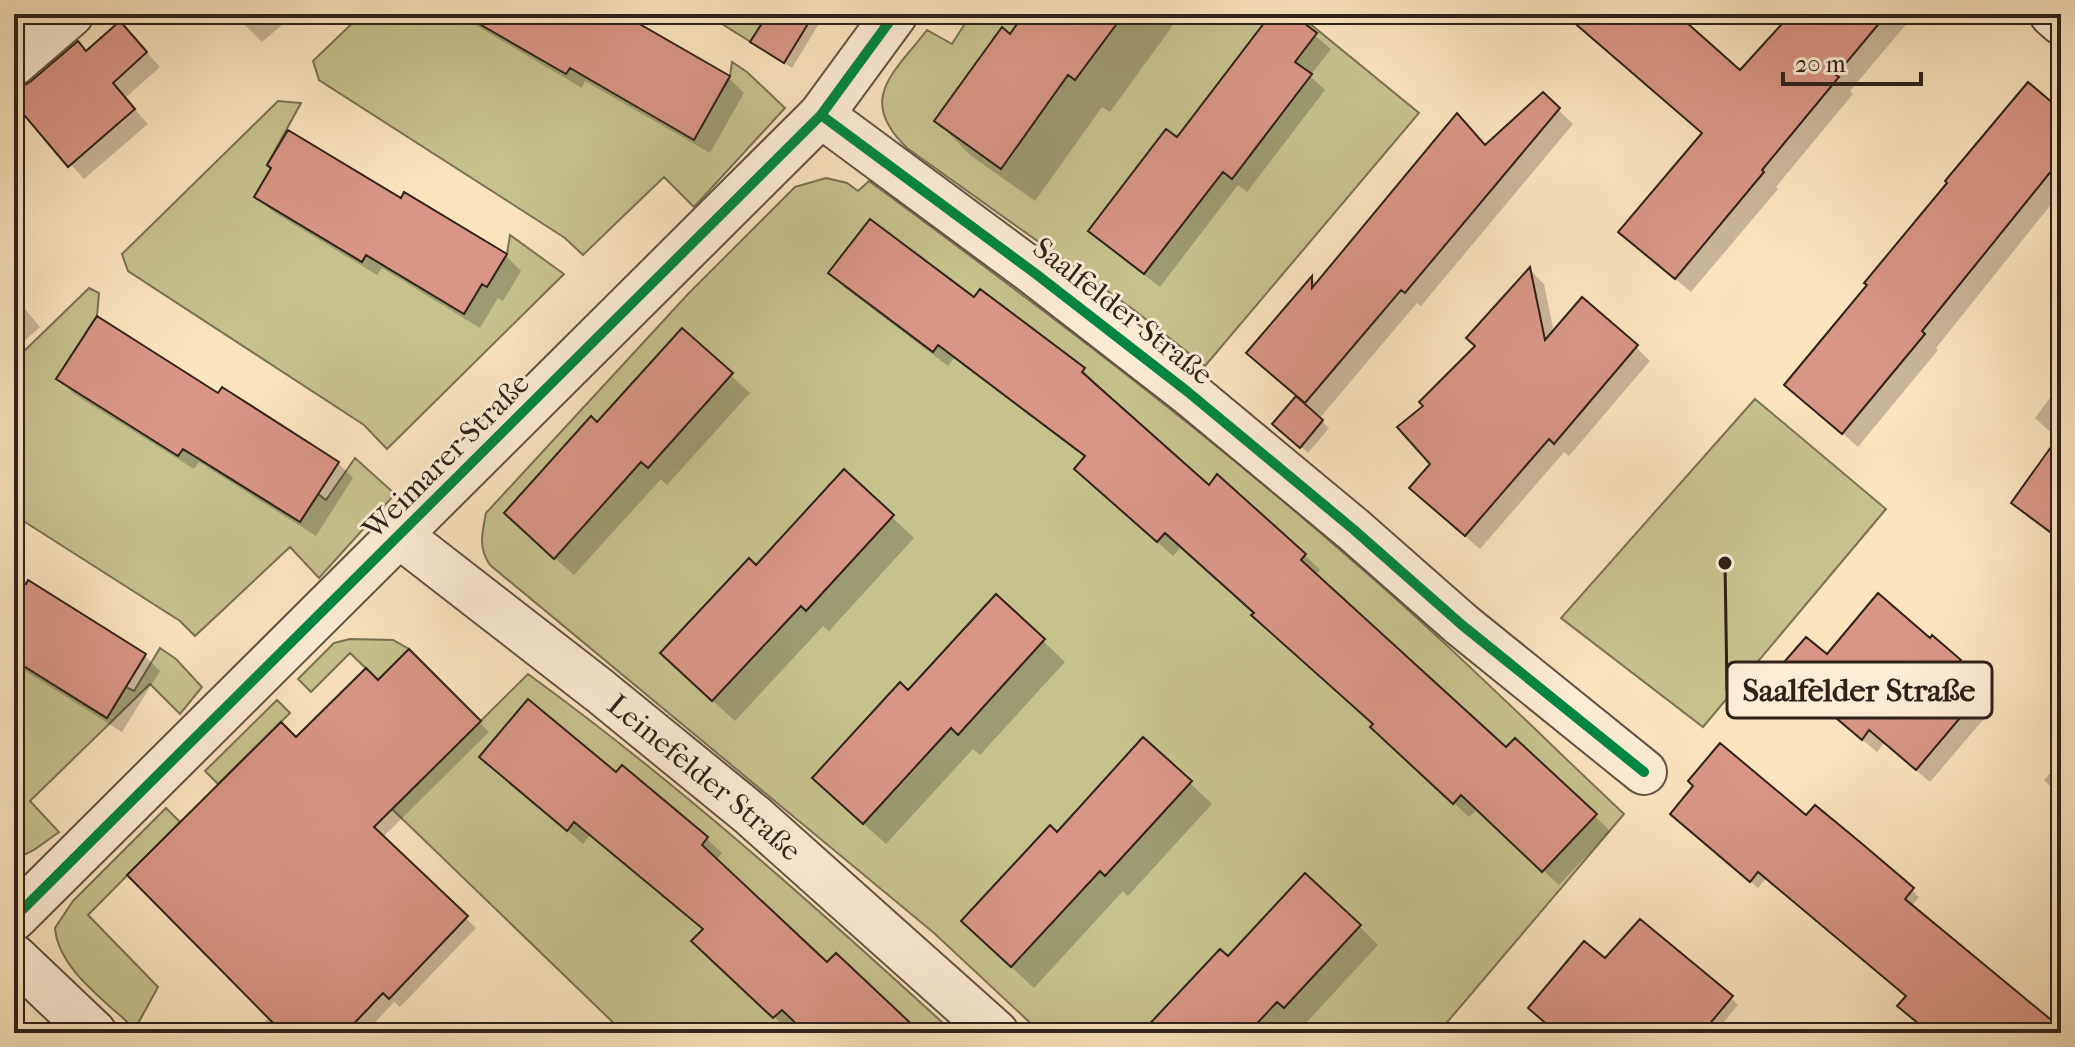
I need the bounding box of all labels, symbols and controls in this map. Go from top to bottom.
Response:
scale bar [1783,36,1921,86]
text: 20 m [1795,50,1846,78]
street label: Saalfelder Straße [1026,230,1220,392]
street label: Weimarer Straße [355,366,537,547]
callout: Saalfelder Straße [1727,662,1992,718]
text: Saalfelder Straße [1743,672,1976,709]
street label: Leinefelder Straße [600,687,808,868]

